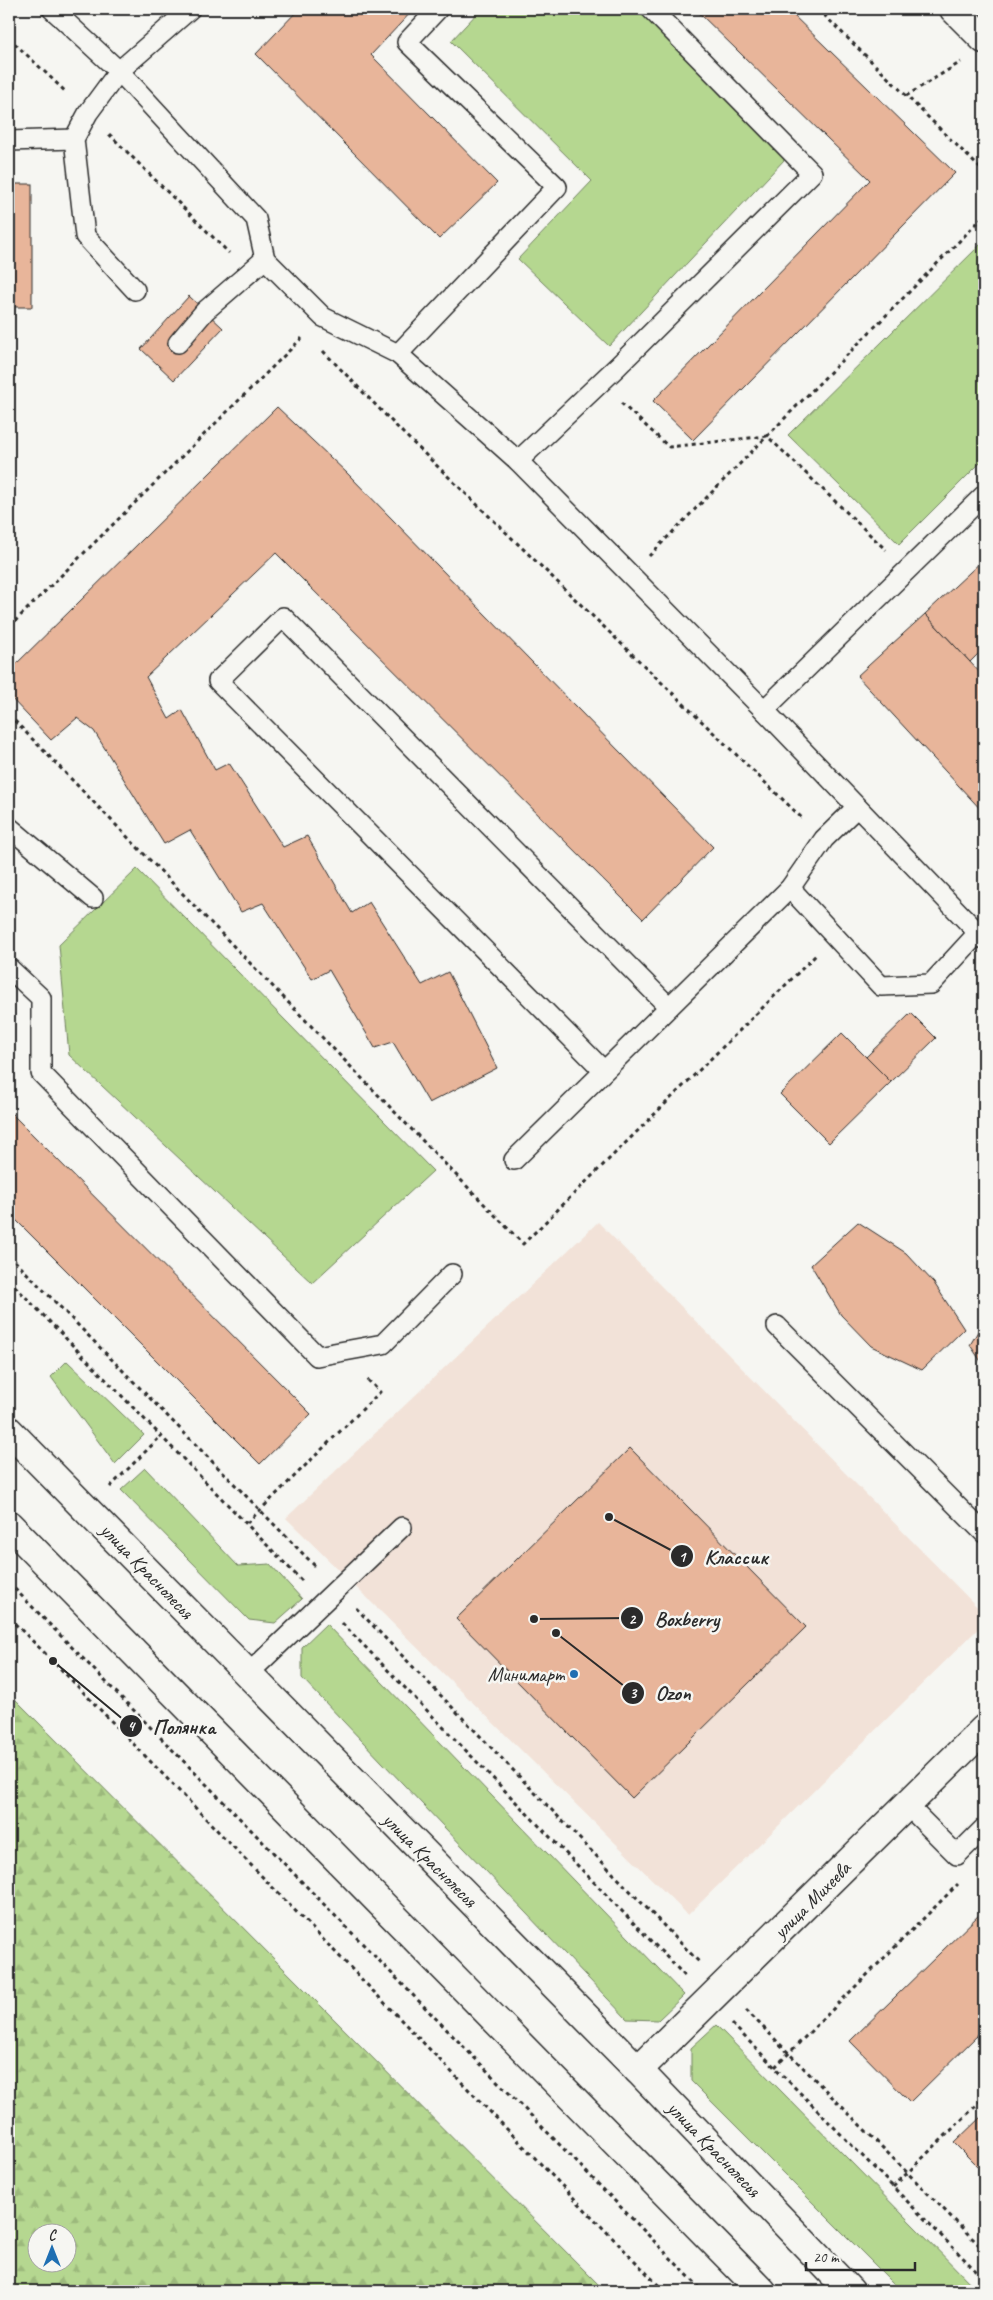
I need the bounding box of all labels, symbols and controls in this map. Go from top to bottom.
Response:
street label: улица Краснолесья [94,1517,200,1625]
callout: Классик [670,1538,778,1574]
text: Классик [704,1544,770,1570]
text: 1 [679,1548,688,1567]
callout: Boxberry [620,1600,729,1636]
text: Boxberry [655,1606,721,1633]
text: 2 [629,1610,637,1629]
place label: Минимарт [488,1662,566,1687]
marker: Минимарт [568,1668,580,1680]
callout: Ozon [620,1675,700,1711]
text: Ozon [655,1680,691,1706]
text: 3 [630,1684,638,1703]
callout: Полянка [118,1708,226,1744]
text: Полянка [153,1714,217,1740]
text: 4 [128,1717,137,1736]
street label: улица Краснолесья [377,1807,483,1913]
street label: улица Михеева [767,1855,857,1945]
street label: улица Краснолесья [661,2095,767,2203]
north arrow [28,2222,78,2272]
text: С [49,2227,58,2244]
scale bar [806,2240,914,2272]
text: 20 m [813,2248,840,2267]

